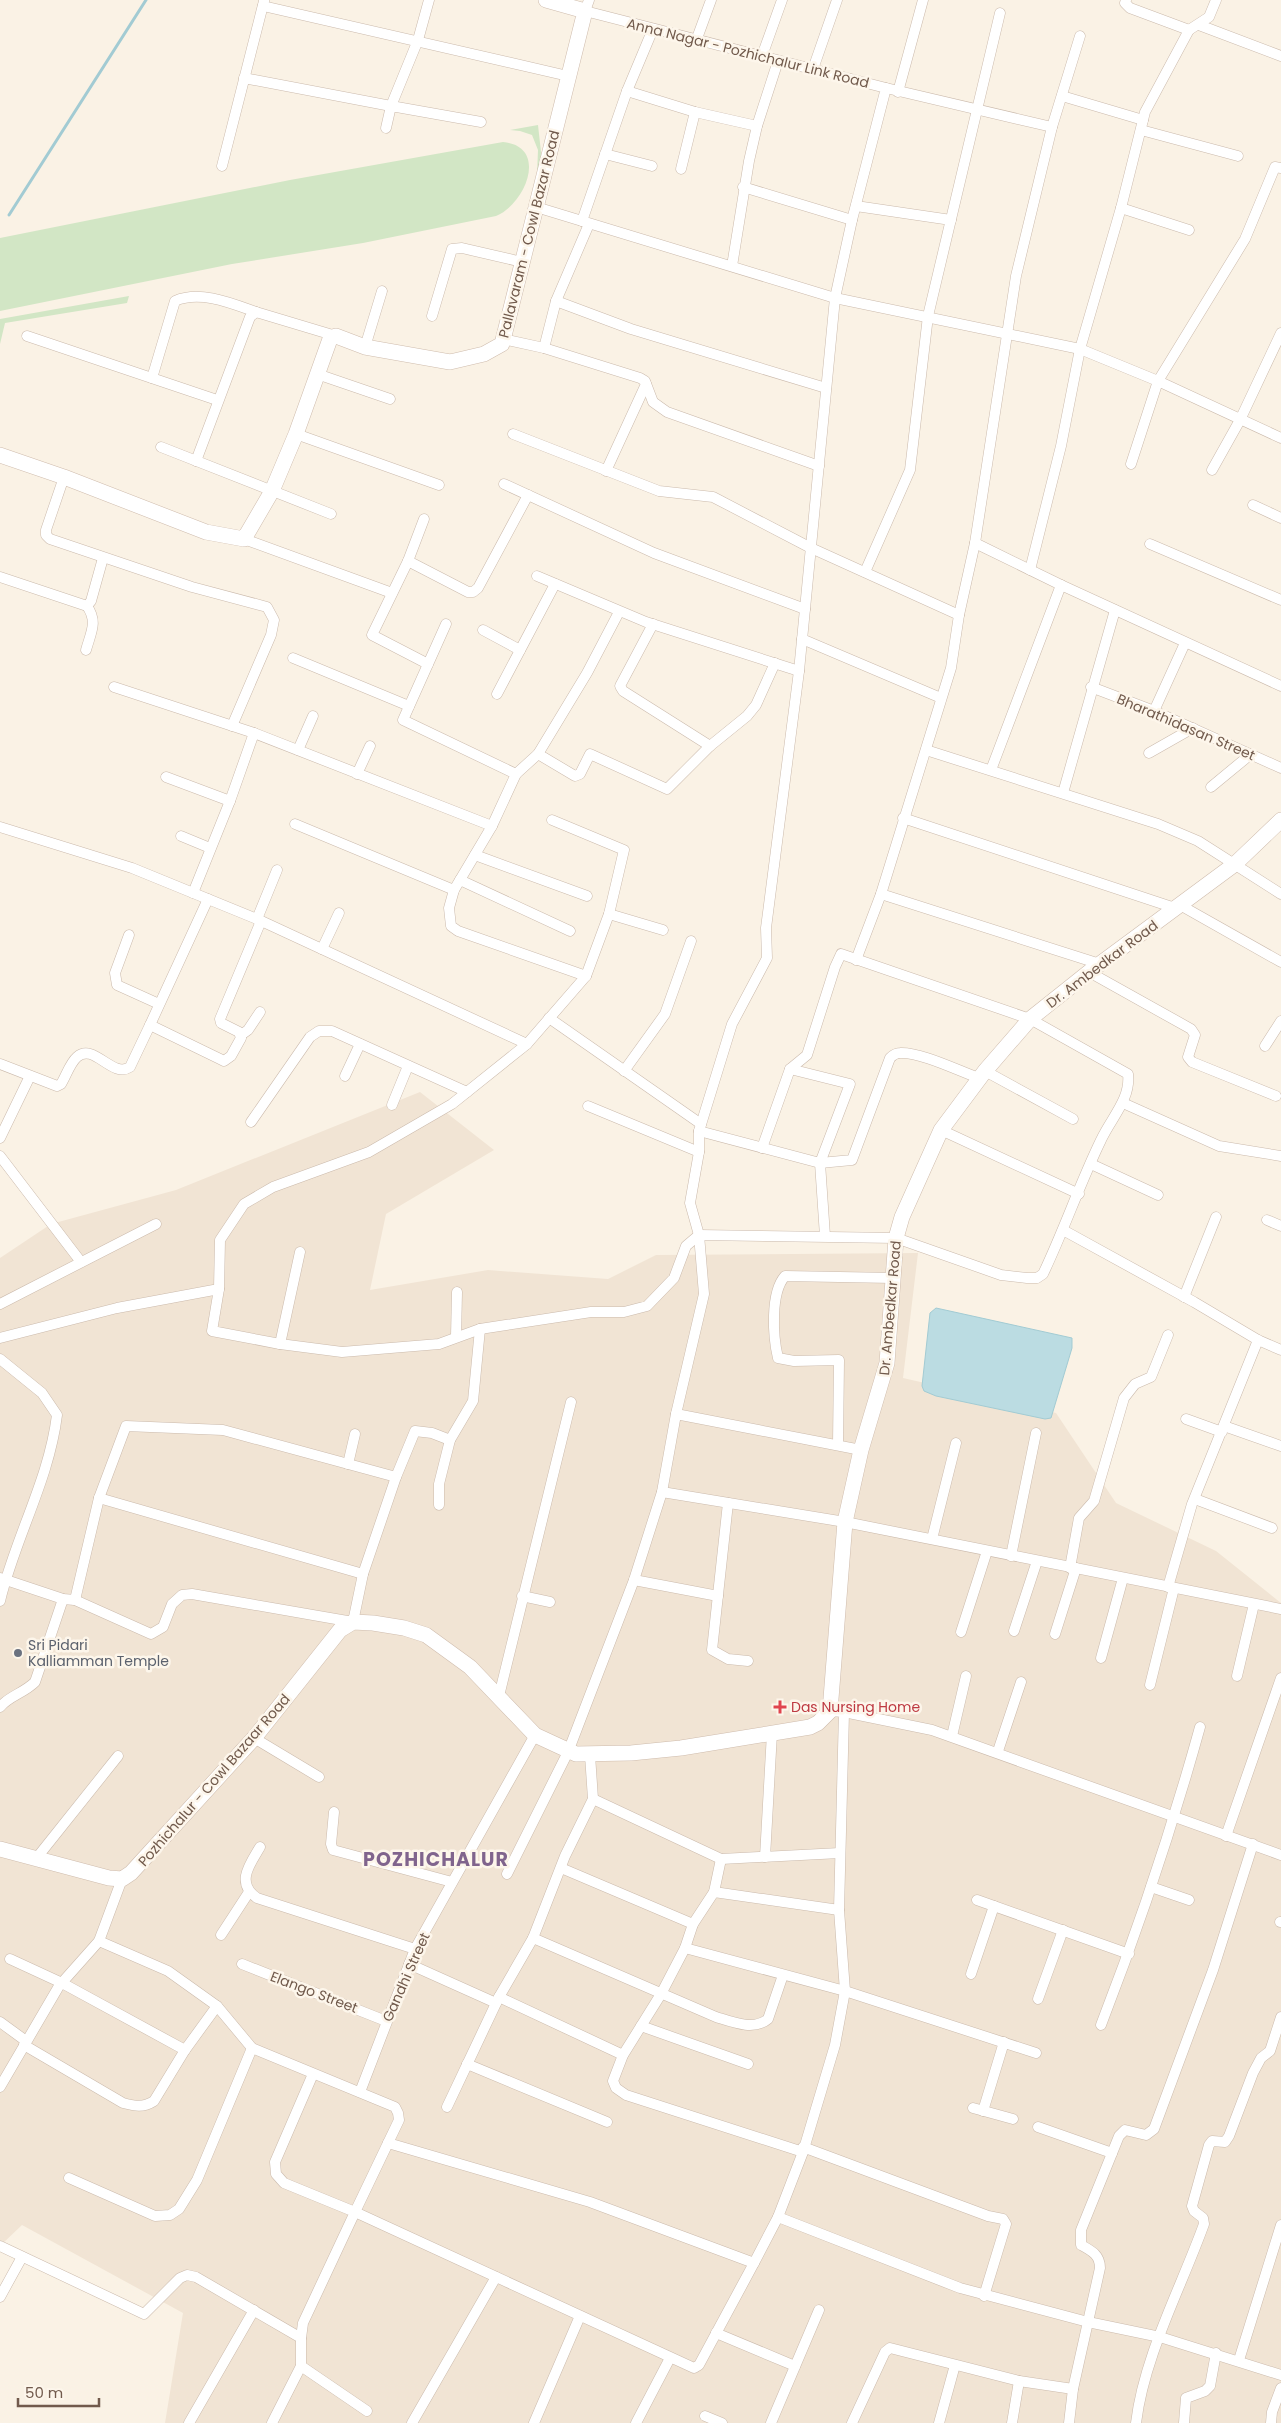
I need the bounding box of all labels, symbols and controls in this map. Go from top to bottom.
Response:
street label: Anna Nagar - Pozhichalur Link Road [625,13,871,93]
street label: Pallavaram - Cowl Bazar Road [494,128,564,340]
street label: Bharathidasan Street [1114,689,1258,765]
street label: Dr. Ambedkar Road [1042,915,1162,1013]
street label: Dr. Ambedkar Road [874,1240,906,1376]
place label: Sri Pidari Kalliamman Temple [28,1635,169,1671]
marker: Sri Pidari Kalliamman Temple [12,1647,24,1659]
street label: Pozhichalur - Cowl Bazaar Road [133,1689,295,1871]
place label: Das Nursing Home [791,1697,920,1717]
marker: Das Nursing Home [773,1700,787,1714]
district label: POZHICHALUR [363,1846,509,1873]
street label: Gandhi Street [377,1929,435,2025]
street label: Elango Street [267,1966,361,2018]
scale bar [18,2376,99,2408]
text: 50 m [25,2382,63,2403]

